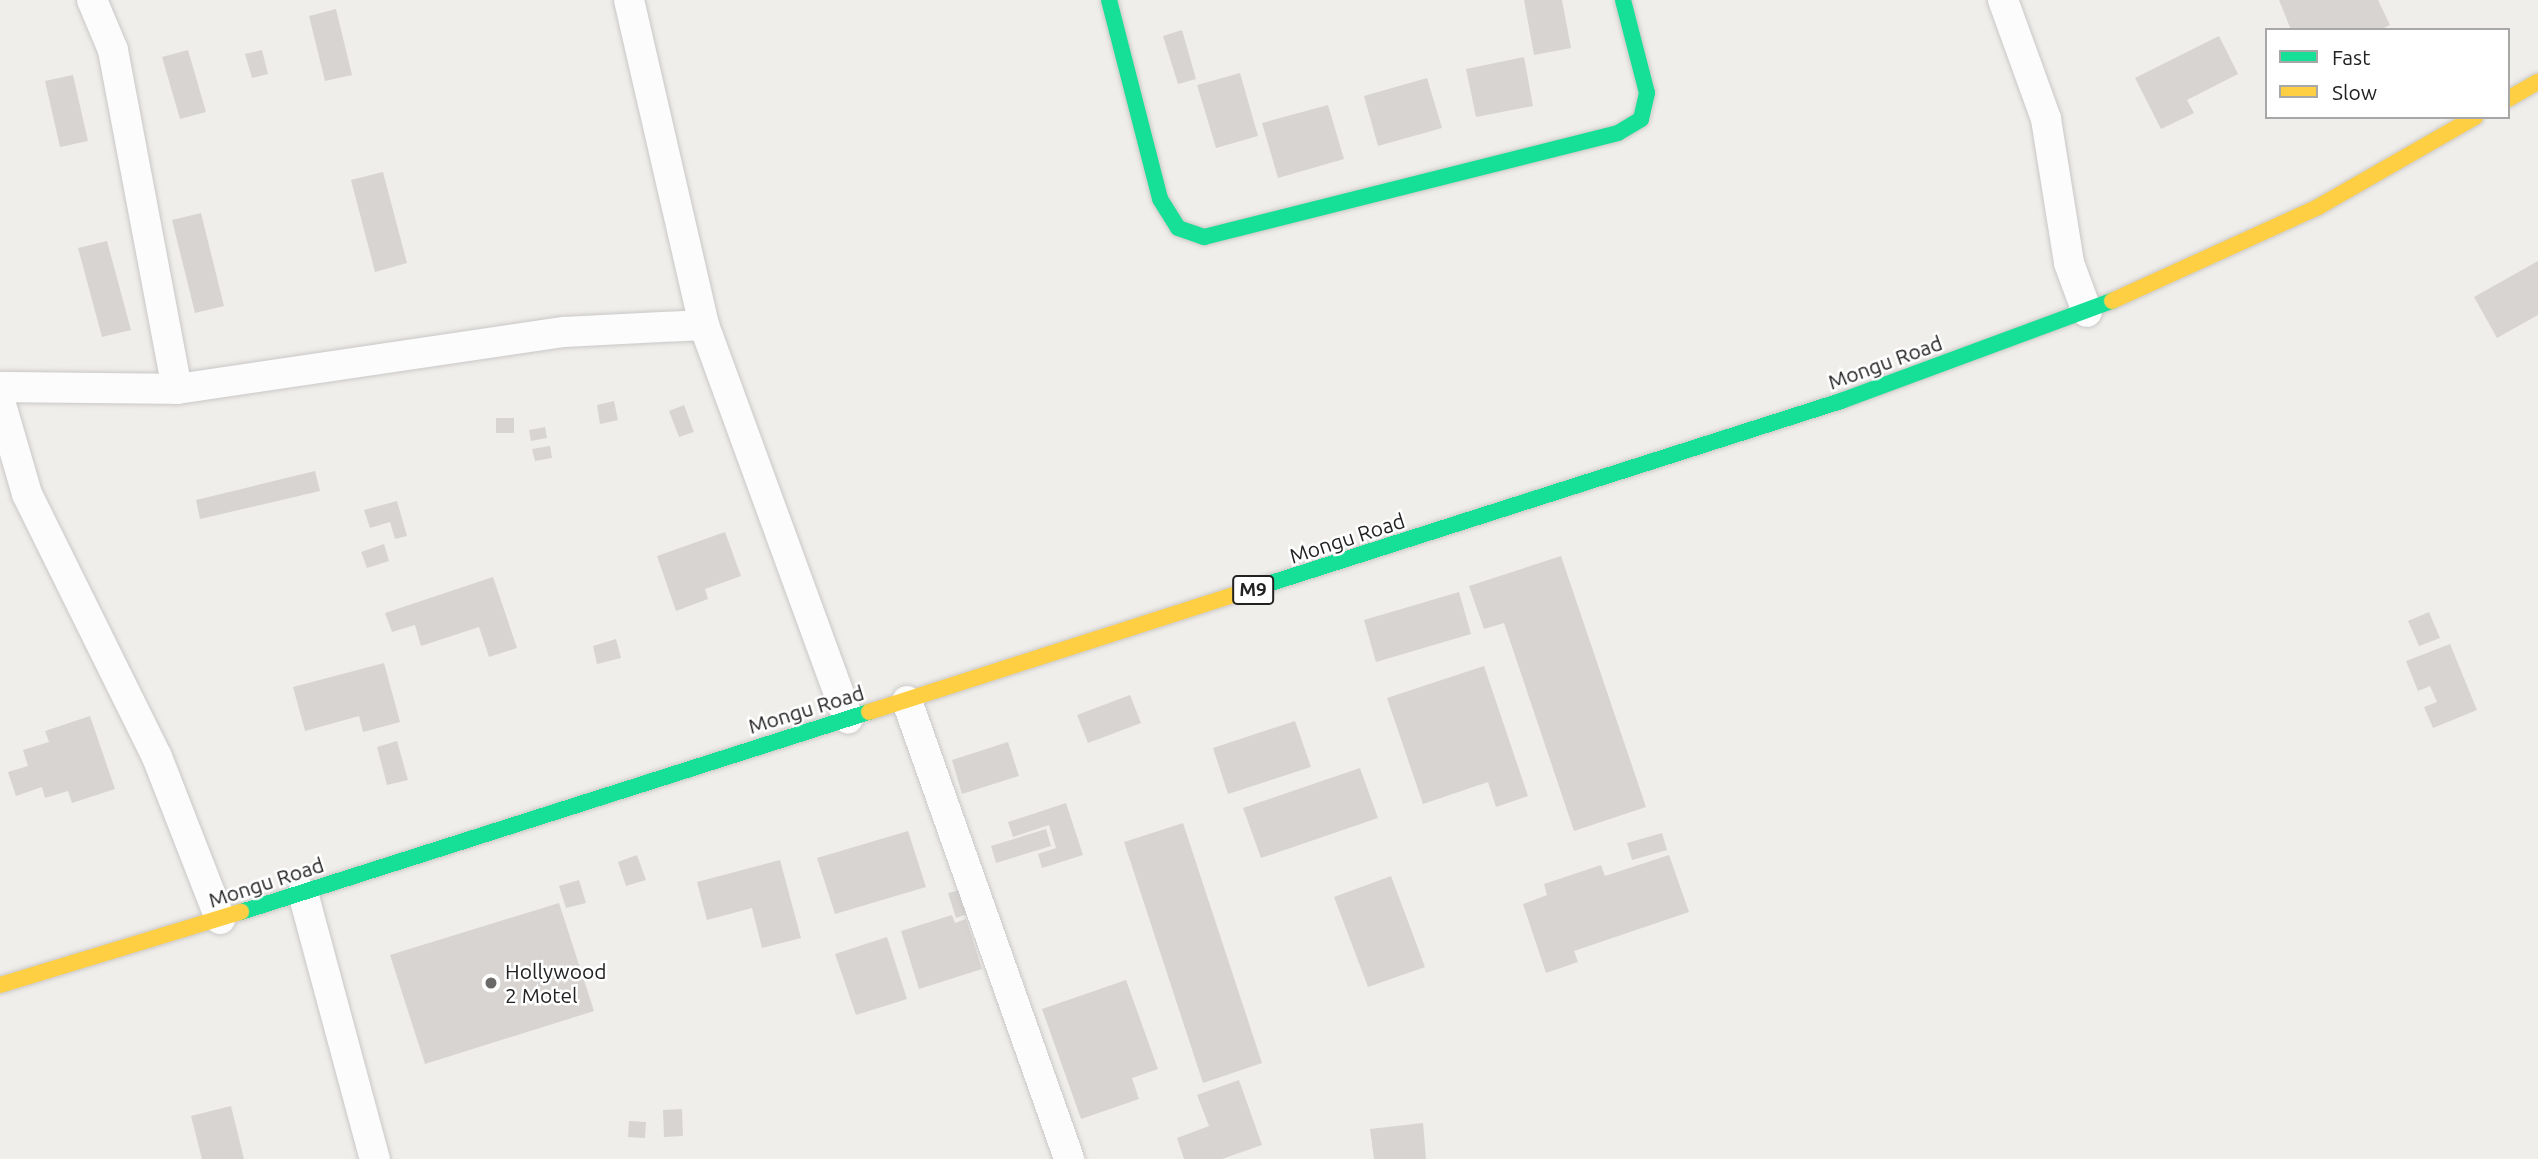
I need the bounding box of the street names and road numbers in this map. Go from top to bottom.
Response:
street label: Mongu Road [1824,330,1946,394]
street label: Mongu Road [1286,508,1408,568]
road number: M9 [1232,575,1274,606]
street label: Mongu Road [745,679,867,739]
street label: Mongu Road [205,852,327,912]

